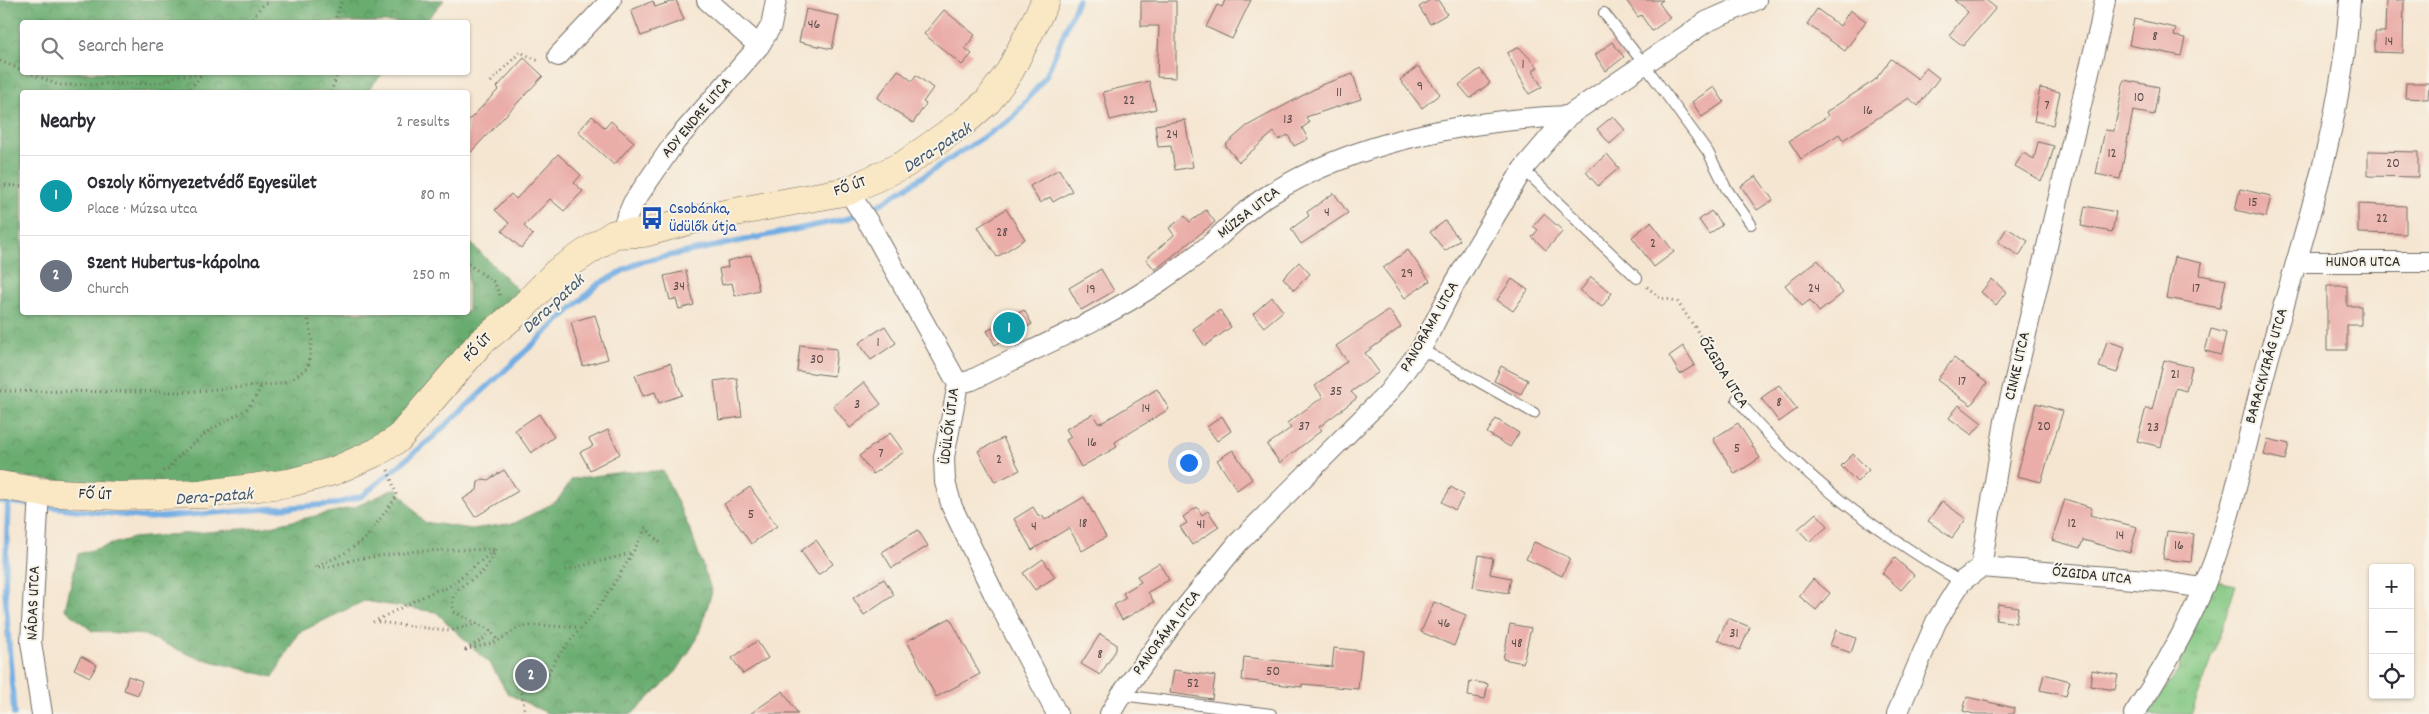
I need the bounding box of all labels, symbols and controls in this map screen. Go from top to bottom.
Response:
house number: 46 [808,15,820,35]
search box [20,20,470,75]
house number: 8 [2152,27,2158,47]
house number: 14 [2385,32,2393,52]
icon: search [38,34,66,62]
text: Search here [78,34,164,61]
house number: 1 [1521,55,1525,75]
street label: ADY ENDRE UTCA [656,72,738,163]
house number: 9 [1417,77,1423,97]
house number: 11 [1336,83,1342,103]
house number: 10 [2134,88,2144,108]
house number: 22 [1123,91,1135,111]
house number: 7 [2044,96,2050,116]
house number: 16 [1863,101,1873,121]
text: Nearby [40,108,95,138]
house number: 13 [1283,110,1293,130]
text: 2 results [396,111,450,134]
water label: Dera-patak [899,116,979,181]
house number: 24 [1166,125,1178,145]
house number: 12 [2107,144,2117,164]
house number: 20 [2386,154,2400,174]
text: Oszoly Környezetvédő Egyesület [87,171,317,198]
street label: FŐ ÚT [831,171,870,203]
street label: MÚZSA UTCA [1213,181,1285,245]
text: 1 [54,184,58,207]
text: 80 m [420,184,450,207]
house number: 15 [2248,193,2258,213]
text: Place · Múzsa utca [87,198,197,221]
place label: Csobánka, Üdülők útja [669,198,737,239]
house number: 4 [1324,203,1330,223]
bus stop icon: Csobánka, Üdülők útja [639,205,665,231]
house number: 22 [2376,209,2388,229]
house number: 28 [996,223,1008,243]
house number: 2 [1650,234,1656,254]
text: Szent Hubertus-kápolna [87,251,259,278]
street label: HUNOR UTCA [2325,251,2401,274]
text: 2 [53,264,60,287]
text: 250 m [412,264,450,287]
house number: 29 [1401,264,1413,284]
water label: Dera-patak [517,268,592,341]
house number: 34 [673,277,685,297]
street label: PANORÁMA UTCA [1395,277,1466,377]
text: Church [87,278,129,301]
house number: 24 [1808,279,1820,299]
house number: 17 [2192,279,2200,299]
house number: 19 [1086,280,1096,300]
street label: BARACKVIRÁG UTCA [2239,305,2295,427]
pin: 1 [993,309,1025,347]
street label: FŐ ÚT [458,328,498,368]
street label: CINKE UTCA [1999,329,2037,403]
house number: 1 [876,333,880,353]
street label: ŐZGIDA UTCA [1692,333,1754,413]
house number: 30 [810,350,824,370]
house number: 21 [2170,365,2180,385]
house number: 17 [1958,372,1966,392]
house number: 35 [1330,382,1342,402]
street label: ÜDÜLŐK ÚTJA [934,386,966,466]
house number: 8 [1776,393,1782,413]
house number: 3 [854,395,860,415]
house number: 14 [1142,399,1150,419]
house number: 37 [1298,417,1310,437]
house number: 20 [2037,417,2051,437]
house number: 23 [2147,418,2159,438]
house number: 16 [1087,433,1097,453]
house number: 5 [1734,439,1740,459]
house number: 7 [878,444,884,464]
house number: 2 [996,450,1002,470]
your location [1176,450,1202,476]
street label: FŐ ÚT [78,483,113,507]
water label: Dera-patak [174,483,255,513]
house number: 5 [748,505,754,525]
house number: 18 [1079,514,1088,534]
house number: 12 [2067,514,2077,534]
house number: 41 [1197,515,1205,535]
house number: 4 [1031,517,1037,537]
house number: 14 [2116,526,2124,546]
house number: 16 [2174,536,2184,556]
street label: ŐZGIDA UTCA [2051,560,2133,592]
map controls [2369,564,2414,699]
button: + [2369,564,2414,609]
street label: NÁDAS UTCA [21,565,47,641]
street label: PANORÁMA UTCA [1127,585,1207,681]
button: − [2369,609,2414,654]
house number: 46 [1438,614,1450,634]
house number: 31 [1729,624,1739,644]
house number: 48 [1511,634,1523,654]
house number: 8 [1097,645,1103,665]
button: locate [2369,654,2414,699]
pin: 2 [515,656,547,694]
house number: 50 [1266,662,1280,682]
house number: 52 [1187,674,1199,694]

